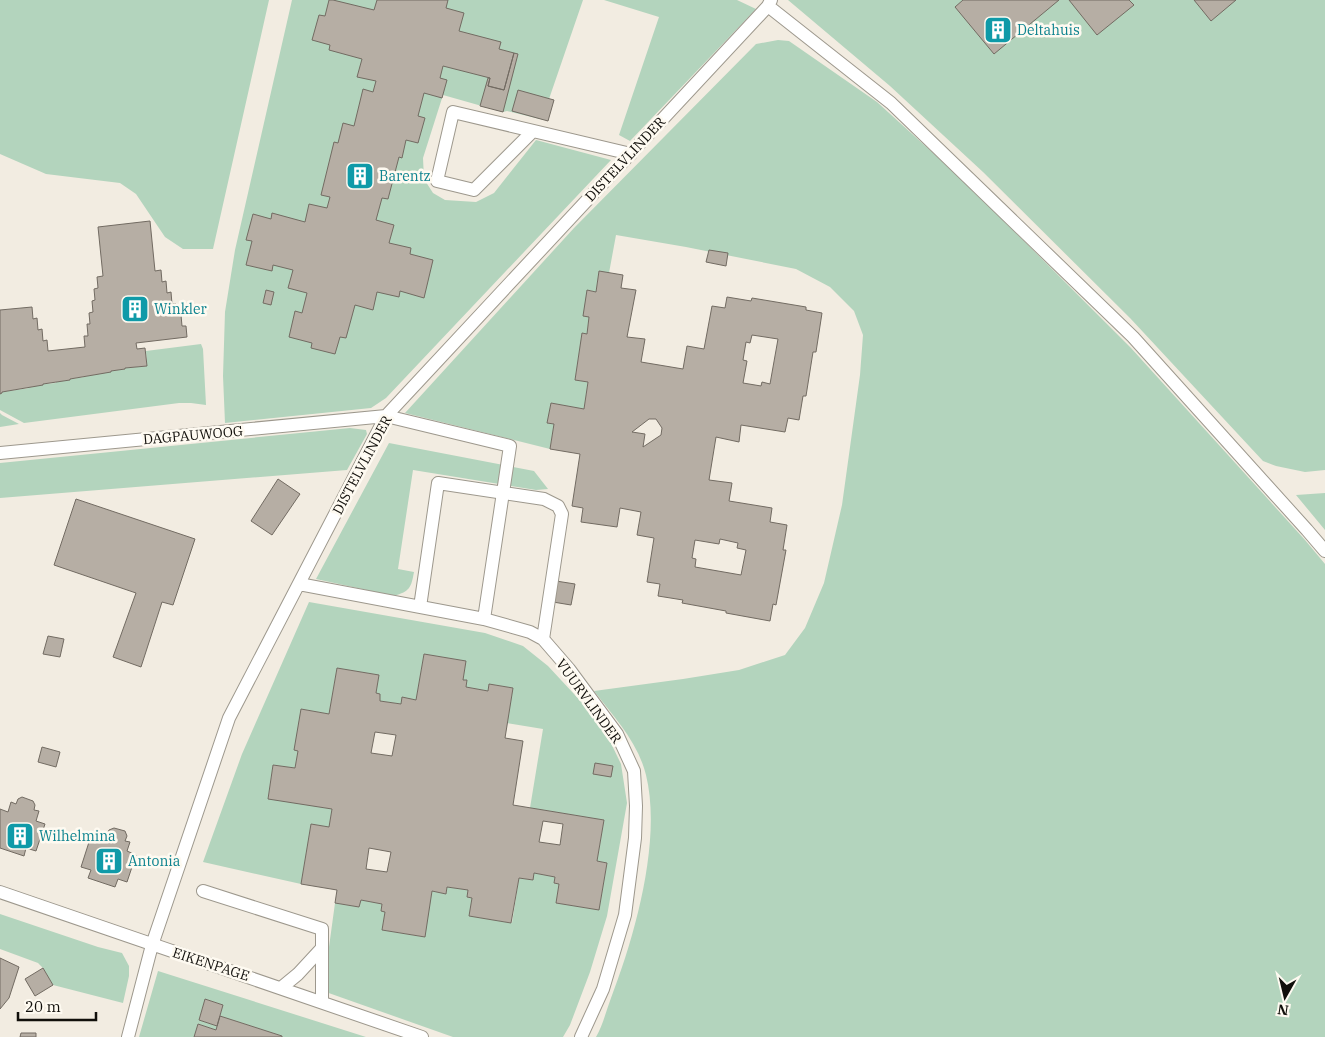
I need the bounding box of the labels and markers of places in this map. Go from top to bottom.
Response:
building icon: Deltahuis [983,15,1013,45]
place label: Deltahuis [1017,21,1080,39]
building icon: Barentz [345,161,375,191]
place label: Barentz [379,167,431,185]
building icon: Winkler [120,294,150,324]
place label: Winkler [154,300,208,318]
building icon: Wilhelmina [5,821,35,851]
place label: Wilhelmina [39,827,116,845]
building icon: Antonia [94,846,124,876]
place label: Antonia [128,852,181,870]

